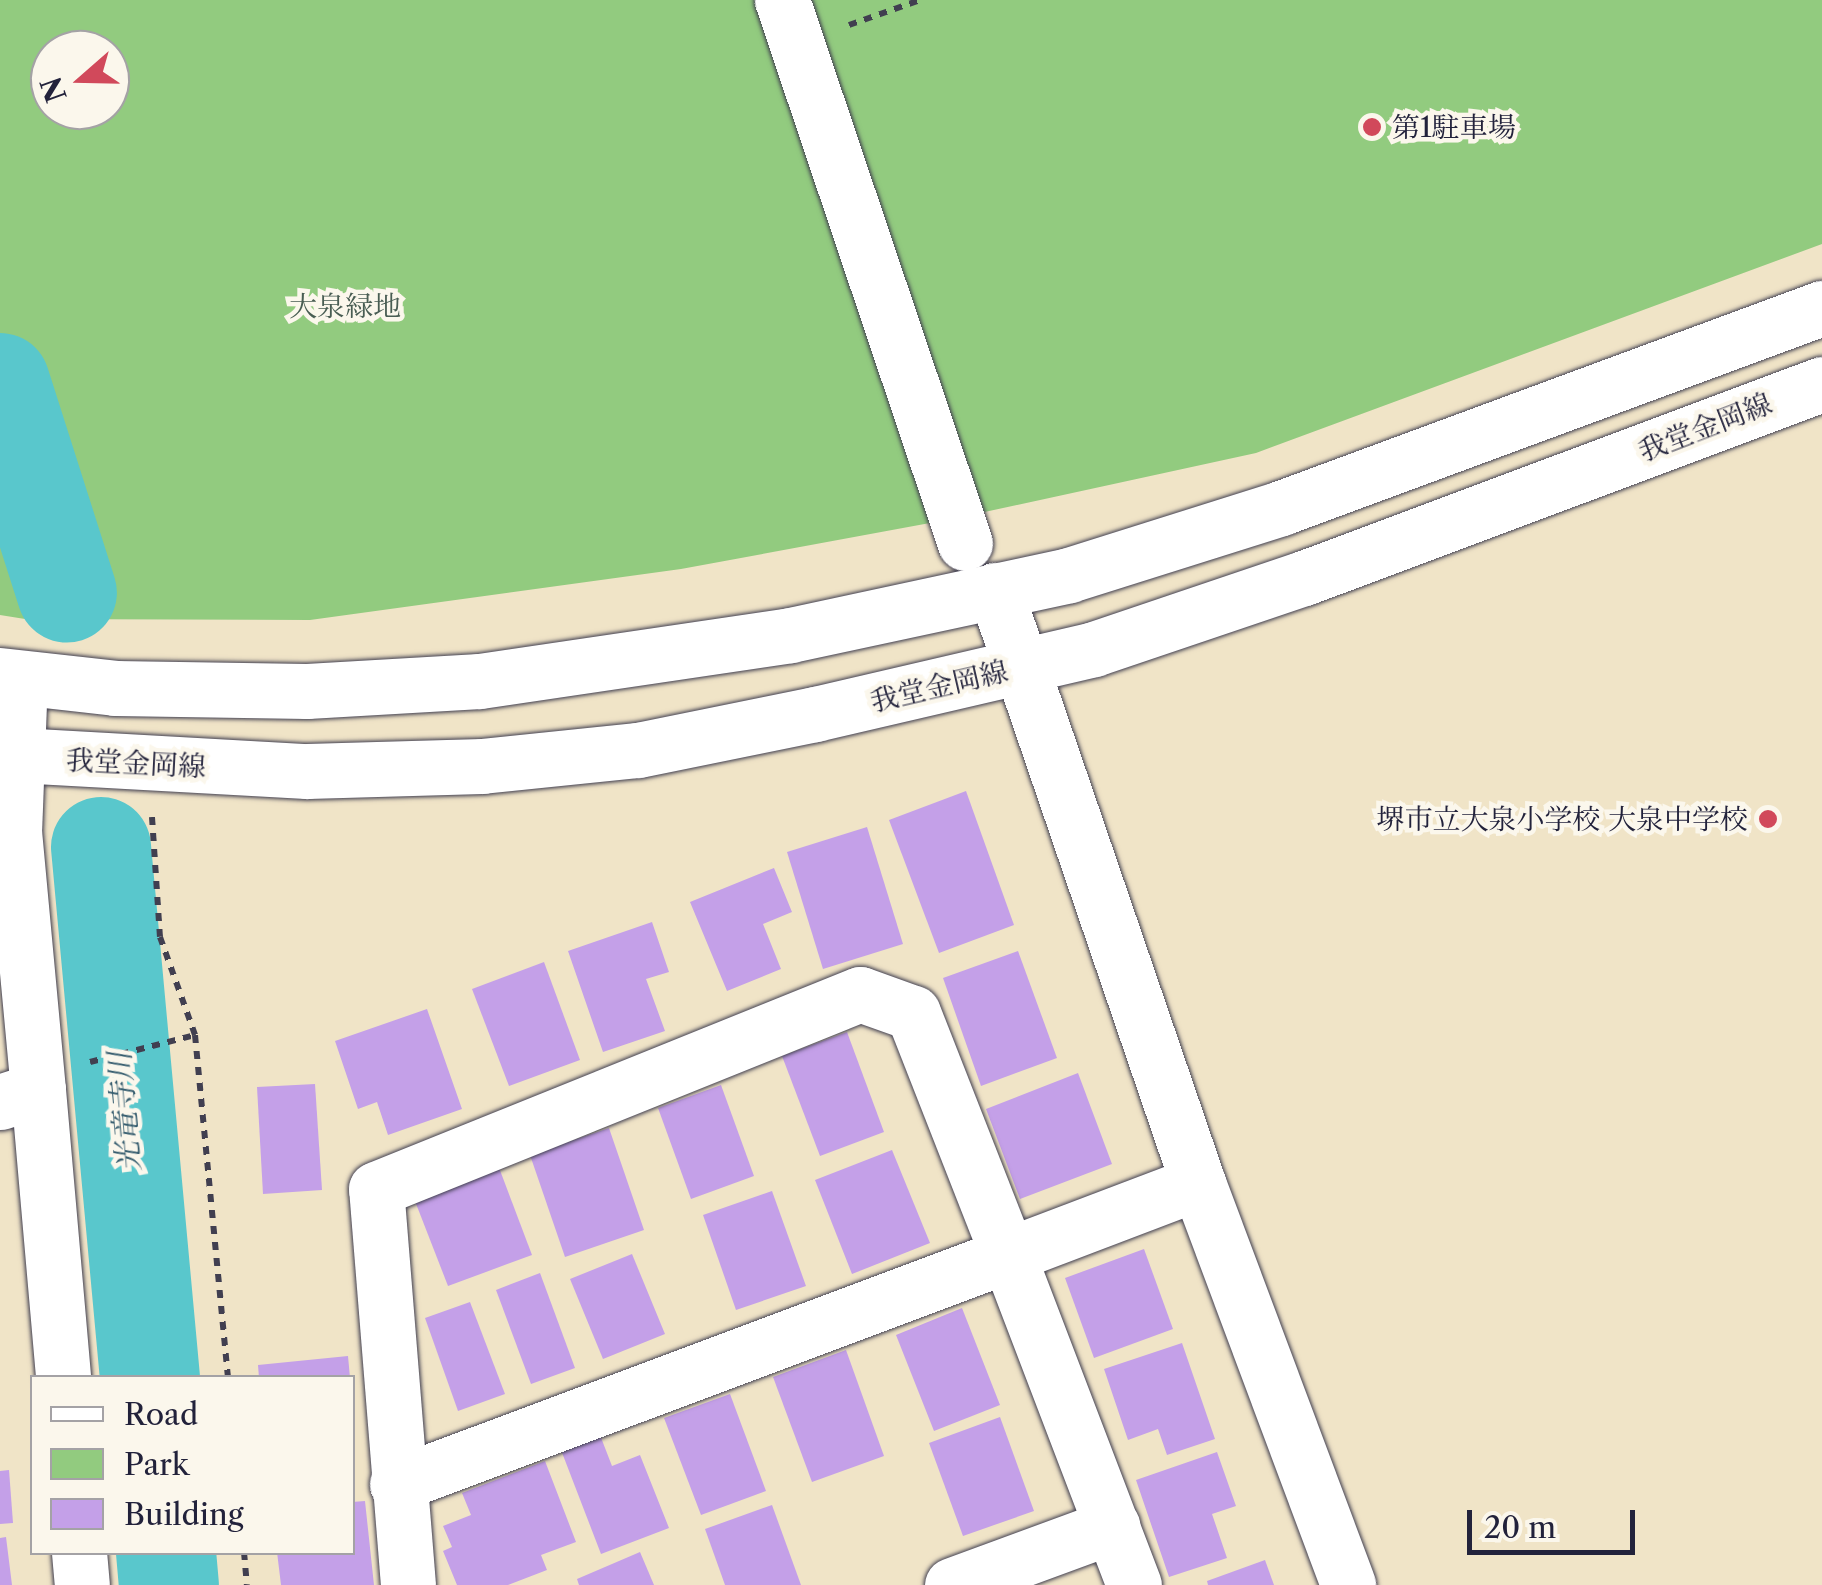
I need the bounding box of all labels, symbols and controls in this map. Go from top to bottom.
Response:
north arrow [30,30,130,130]
text: N [34,72,74,107]
place label: 第1駐車場 [1392,110,1516,144]
marker: 第1駐車場 [1361,116,1383,138]
park label: 大泉緑地 [289,289,401,323]
street label: 我堂金岡線 [1634,386,1776,468]
street label: 我堂金岡線 [867,654,1011,718]
street label: 我堂金岡線 [65,743,207,783]
place label: 堺市立大泉小学校 大泉中学校 [1377,802,1748,836]
marker: 堺市立大泉小学校 大泉中学校 [1757,808,1779,830]
water label: 光竜寺川 [102,1051,148,1173]
legend [30,1375,355,1555]
text: Road [124,1396,198,1433]
text: Park [124,1446,189,1483]
scale bar [1472,1490,1640,1552]
text: Building [124,1496,244,1533]
text: 20 m [1484,1509,1556,1546]

